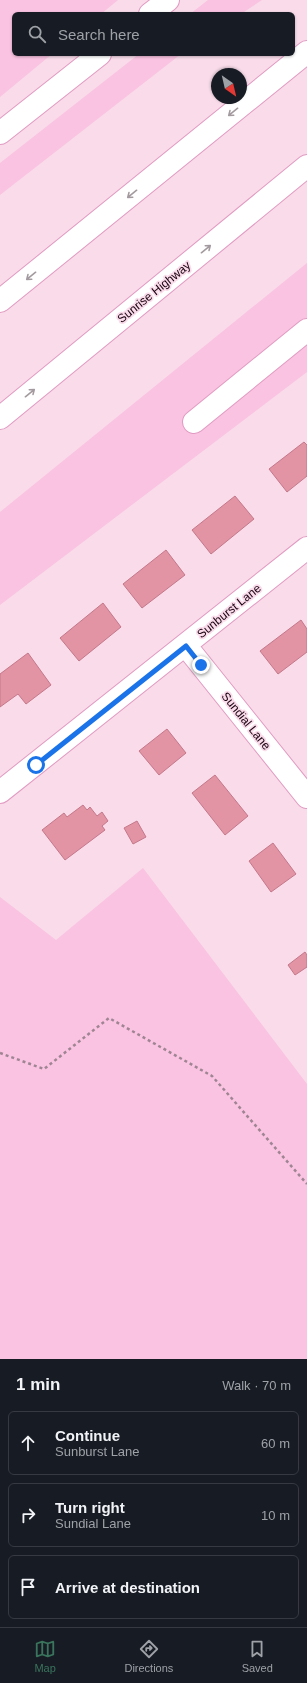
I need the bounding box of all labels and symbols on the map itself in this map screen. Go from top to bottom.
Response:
north arrow [211,68,247,104]
one-way arrow [228,107,239,116]
one-way arrow [127,189,138,198]
one-way arrow [201,244,212,253]
street label: Sunrise Highway [115,258,193,326]
one-way arrow [26,271,36,280]
one-way arrow [25,389,36,398]
street label: Sunburst Lane [194,581,264,641]
route end [192,656,210,674]
street label: Sundial Lane [219,689,274,753]
route start [27,756,45,774]

